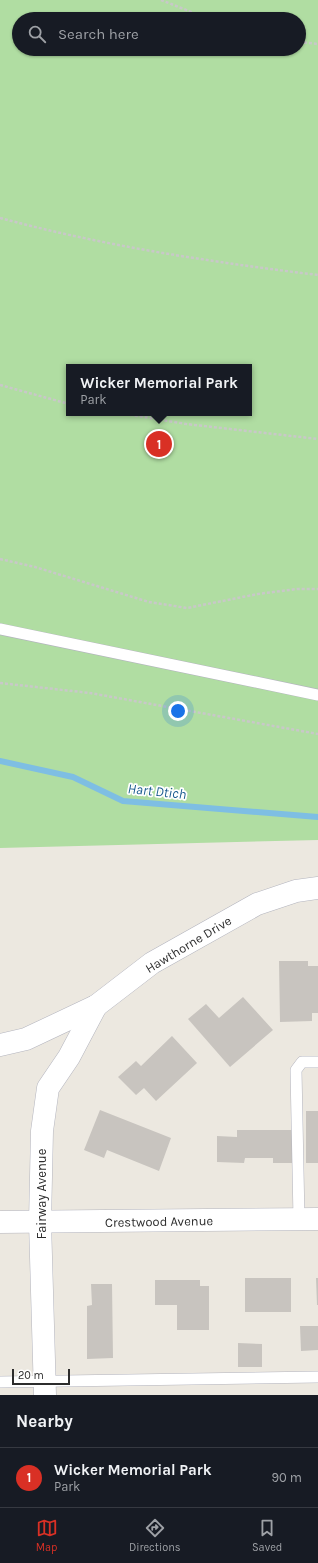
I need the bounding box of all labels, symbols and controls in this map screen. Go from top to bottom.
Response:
search box [12,12,306,56]
icon: search [26,23,48,45]
text: Search here [58,25,139,43]
popup [66,364,252,416]
text: Wicker Memorial Park [80,374,238,392]
text: Park [80,392,107,407]
pin: 1 [146,429,172,459]
your location [168,701,188,721]
water label: Hart Dtich [127,780,187,803]
street label: Hawthorne Drive [142,913,234,976]
street label: Fairway Avenue [34,1148,49,1239]
street label: Crestwood Avenue [105,1213,214,1230]
scale bar [12,1367,70,1386]
text: 20 m [18,1369,44,1382]
text: Nearby [16,1411,73,1431]
text: Wicker Memorial Park [54,1461,212,1479]
text: 1 [27,1470,31,1485]
text: 90 m [271,1470,302,1485]
text: Park [54,1479,80,1494]
tab: Map [36,1517,58,1554]
tab: Directions [129,1517,181,1554]
tab: Saved [252,1517,282,1554]

